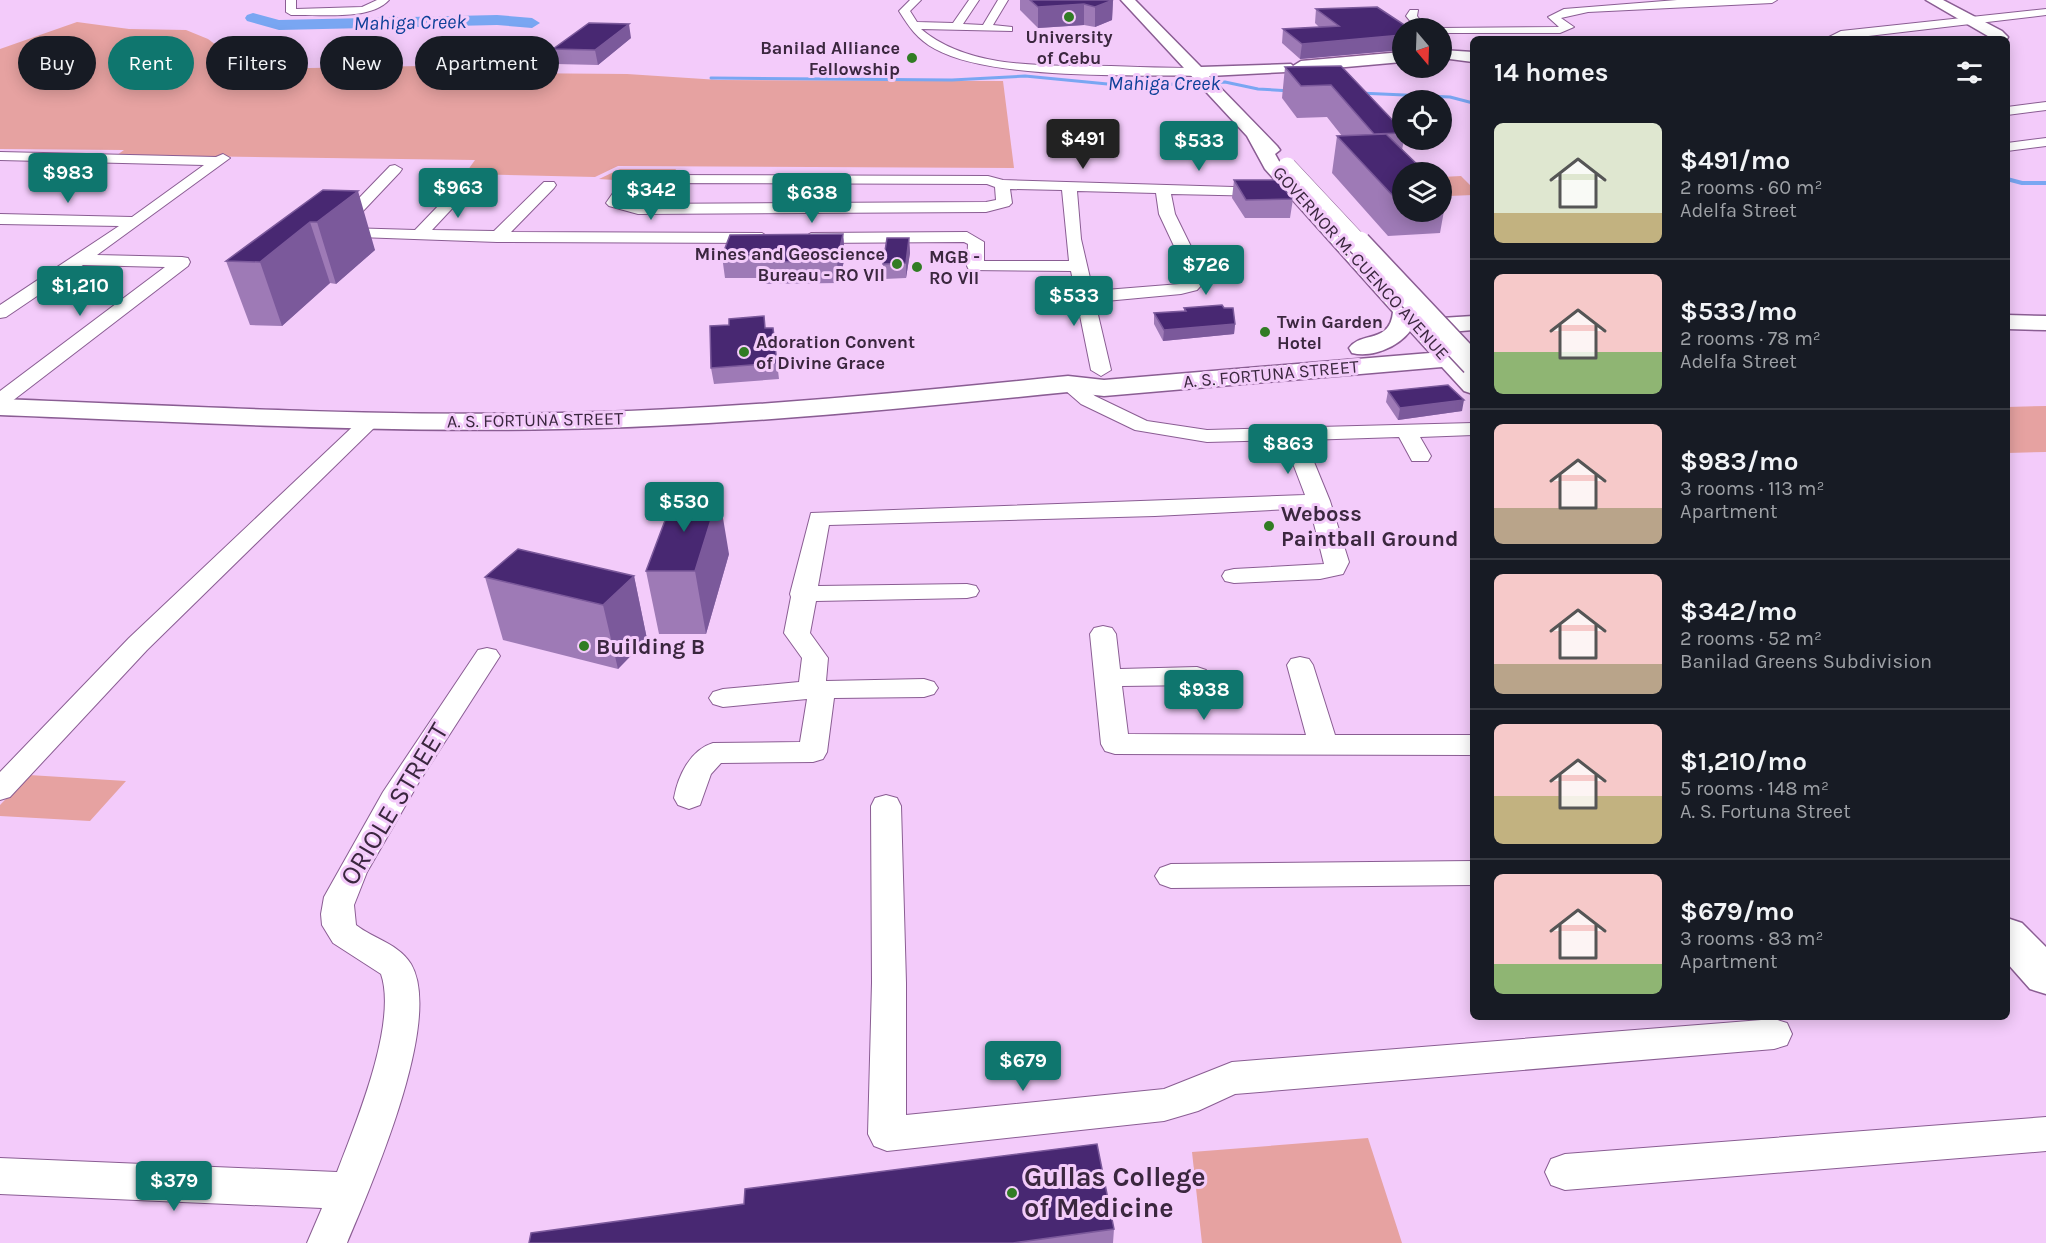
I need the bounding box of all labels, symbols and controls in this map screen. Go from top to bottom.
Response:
water label: Mahiga Creek [353,10,467,35]
marker: University of Cebu [1062,10,1076,24]
north arrow [1392,18,1452,78]
map controls [1392,18,1452,222]
place label: University of Cebu [1025,26,1113,69]
chip: Buy [18,36,96,90]
chip: Rent [108,36,194,90]
chip: Filters [206,36,308,90]
chip: New [320,36,403,90]
chip: Apartment [415,36,559,90]
place label: Banilad Alliance Fellowship [760,37,900,80]
marker: Banilad Alliance Fellowship [905,51,919,65]
icon: filters [1953,56,1986,89]
text: 14 homes [1494,57,1608,88]
water label: Mahiga Creek [1108,72,1221,95]
button: locate [1392,90,1452,150]
pin: $491 [1047,119,1119,170]
pin: $533 [1163,121,1235,172]
text: $491 [1060,127,1106,150]
text: $533 [1174,129,1224,152]
text: $491/mo [1680,145,1790,176]
icon: home [1542,147,1614,219]
pin: $983 [32,153,104,204]
text: $983 [42,161,94,184]
street label: GOVERNOR M. CUENCO AVENUE [1268,162,1454,364]
button: layers [1392,162,1452,222]
pin: $963 [422,168,494,219]
pin: $342 [615,170,687,221]
pin: $638 [776,173,848,224]
text: $963 [433,176,483,199]
text: 2 rooms · 60 m² [1680,176,1823,199]
text: $342 [626,178,676,201]
text: $638 [786,181,838,204]
text: Adelfa Street [1680,199,1797,222]
place label: Mines and Geoscience Bureau - RO VII [695,243,885,286]
pin: $726 [1170,245,1242,296]
place label: MGB - RO VII [929,246,980,289]
text: $726 [1182,253,1230,276]
marker: Mines and Geoscience Bureau - RO VII [890,257,904,271]
marker: MGB - RO VII [910,260,924,274]
pin: $1,210 [31,266,129,317]
text: $1,210 [51,274,109,297]
pin: $533 [1038,276,1110,327]
text: $533 [1049,284,1099,307]
text: $533/mo [1680,296,1797,327]
icon: home [1542,298,1614,370]
place label: Twin Garden Hotel [1277,311,1383,354]
marker: Twin Garden Hotel [1258,325,1272,339]
text: 2 rooms · 78 m² [1680,327,1821,350]
place label: Adoration Convent of Divine Grace [756,331,915,374]
marker: Adoration Convent of Divine Grace [737,345,751,359]
text: Adelfa Street [1680,350,1797,373]
street label: A. S. FORTUNA STREET [1182,355,1360,393]
street label: A. S. FORTUNA STREET [447,407,623,433]
pin: $863 [1252,424,1324,475]
text: $863 [1262,432,1314,455]
text: $983/mo [1680,446,1798,477]
icon: home [1542,448,1614,520]
text: 3 rooms · 113 m² [1680,477,1824,500]
pin: $530 [648,482,720,533]
text: $530 [659,490,709,513]
text: Apartment [1680,500,1778,523]
place label: Weboss Paintball Ground [1281,501,1459,552]
marker: Weboss Paintball Ground [1262,519,1276,533]
text: $342/mo [1680,596,1797,627]
icon: home [1542,598,1614,670]
text: 2 rooms · 52 m² [1680,627,1822,650]
place label: Building B [596,634,705,660]
marker: Building B [577,639,591,653]
text: Banilad Greens Subdivision [1680,650,1932,673]
pin: $938 [1168,670,1240,721]
text: $938 [1178,678,1230,701]
street label: ORIOLE STREET [333,717,455,891]
text: $1,210/mo [1680,746,1807,777]
icon: home [1542,748,1614,820]
text: 5 rooms · 148 m² [1680,777,1829,800]
text: A. S. Fortuna Street [1680,800,1851,823]
text: $679/mo [1680,896,1794,927]
icon: home [1542,898,1614,970]
text: 3 rooms · 83 m² [1680,927,1824,950]
text: Apartment [1680,950,1778,973]
pin: $679 [987,1041,1059,1092]
text: $679 [999,1049,1047,1072]
pin: $379 [138,1161,210,1212]
place label: Gullas College of Medicine [1024,1161,1206,1224]
text: $379 [150,1169,198,1192]
marker: Gullas College of Medicine [1005,1186,1019,1200]

